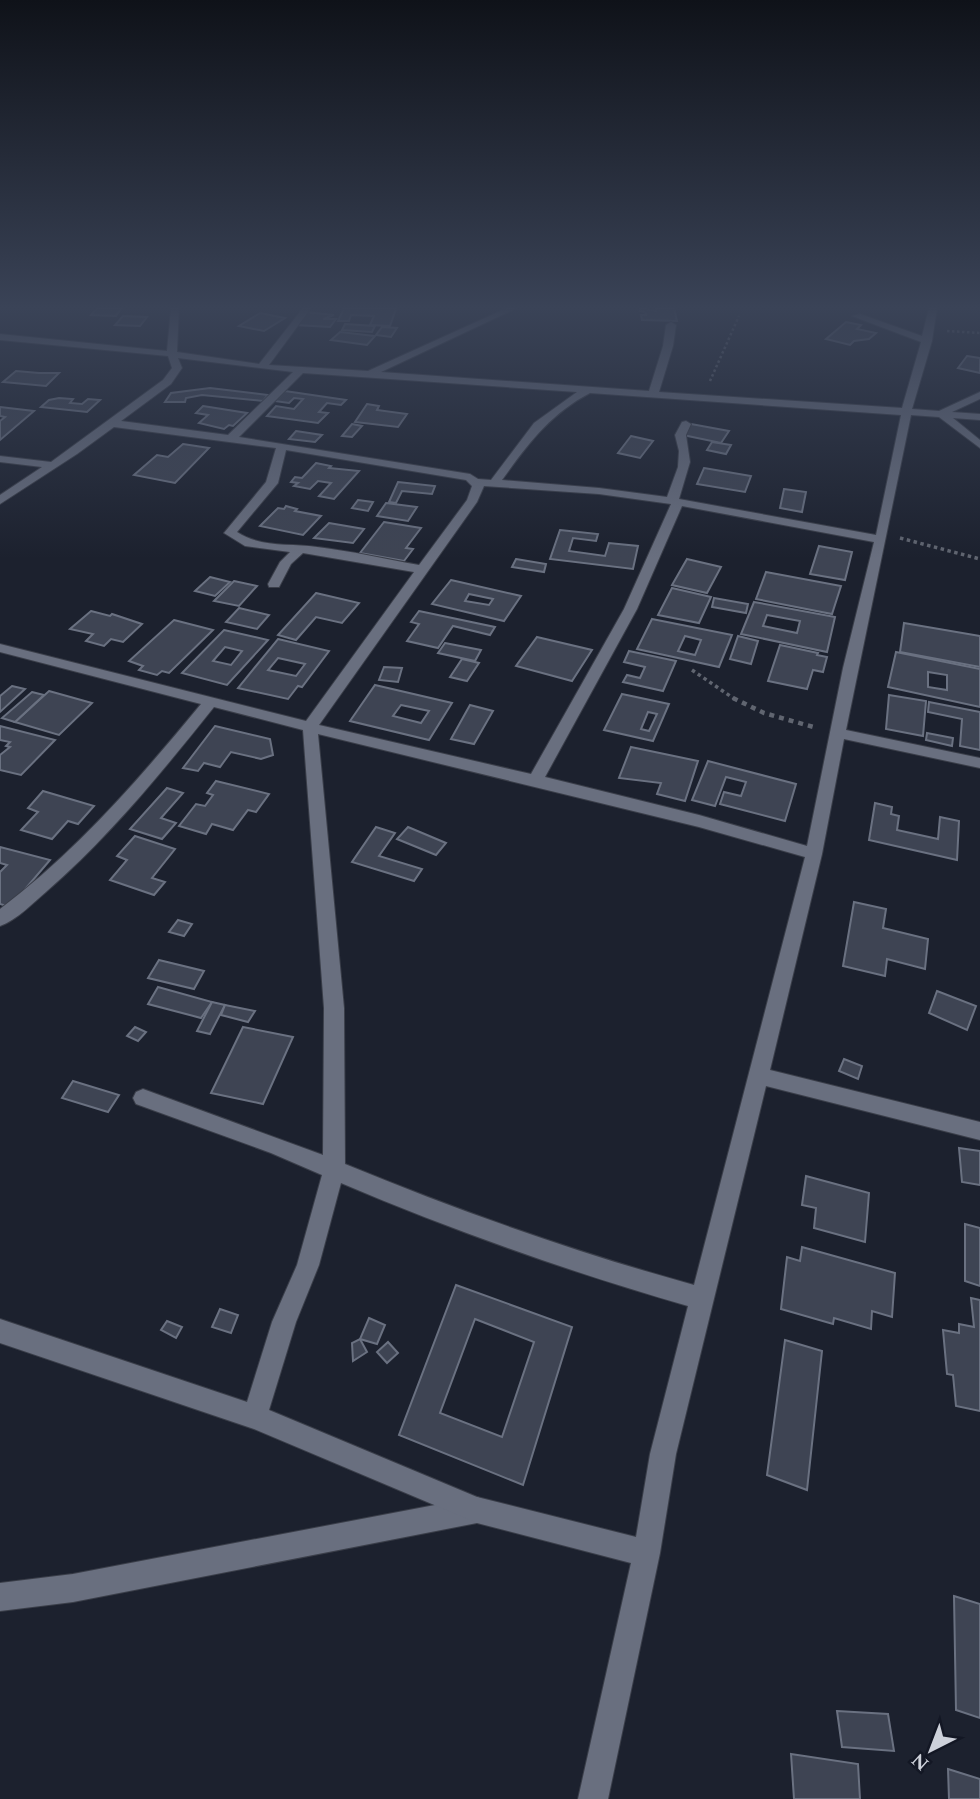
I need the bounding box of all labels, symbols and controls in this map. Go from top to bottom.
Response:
north arrow [896,1715,966,1785]
text: N [905,1746,936,1777]

